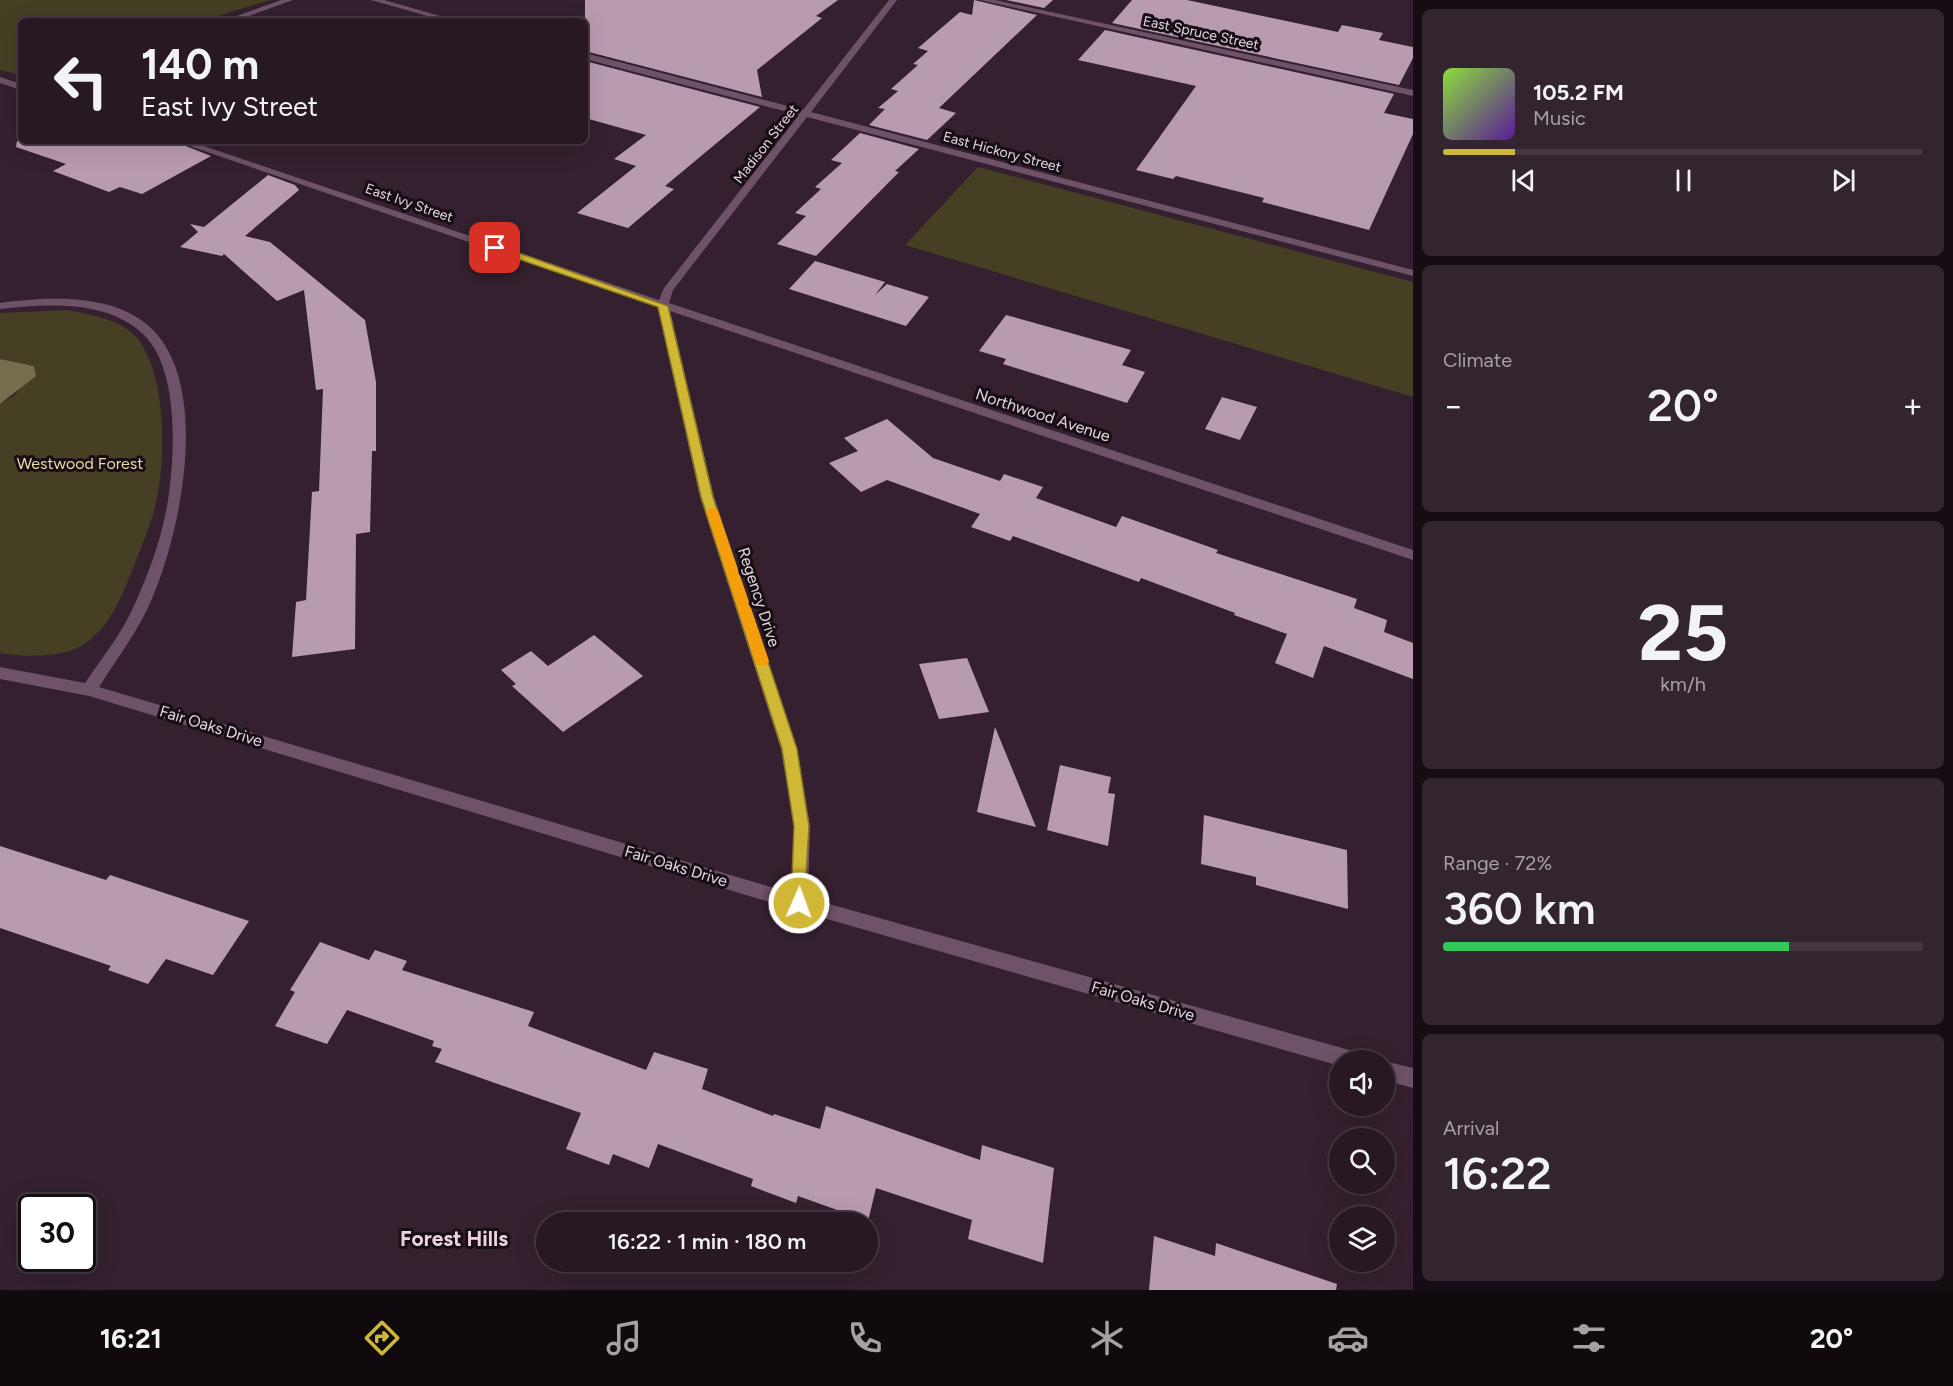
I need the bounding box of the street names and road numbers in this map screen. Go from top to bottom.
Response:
street label: East Spruce Street [1142,12,1260,54]
street label: Madison Street [730,101,802,187]
street label: East Hickory Street [941,128,1063,176]
street label: East Ivy Street [363,180,455,226]
street label: Northwood Avenue [973,384,1113,446]
street label: Regency Drive [734,545,784,649]
street label: Fair Oaks Drive [157,701,265,751]
street label: Fair Oaks Drive [622,841,730,891]
street label: Fair Oaks Drive [1089,977,1197,1025]

